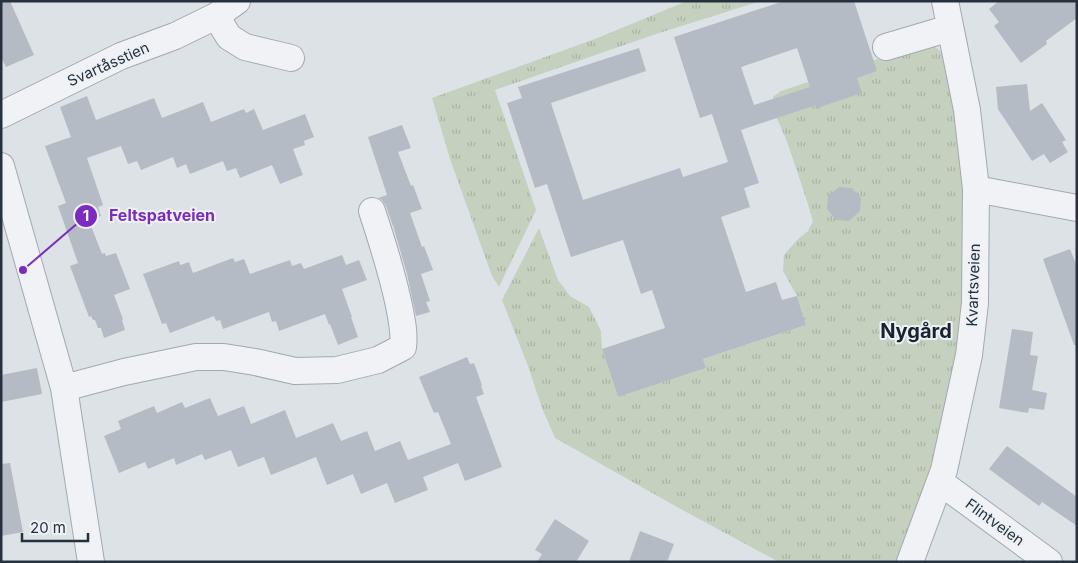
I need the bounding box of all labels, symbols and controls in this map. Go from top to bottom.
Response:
street label: Svartåsstien [64,37,152,91]
callout: Feltspatveien [74,200,225,231]
text: Feltspatveien [109,205,215,225]
text: 1 [83,206,89,225]
street label: Kvartsveien [962,243,984,327]
district label: Nygård [880,319,952,343]
street label: Flintveien [962,494,1028,550]
scale bar [22,510,89,542]
text: 20 m [30,518,66,537]

